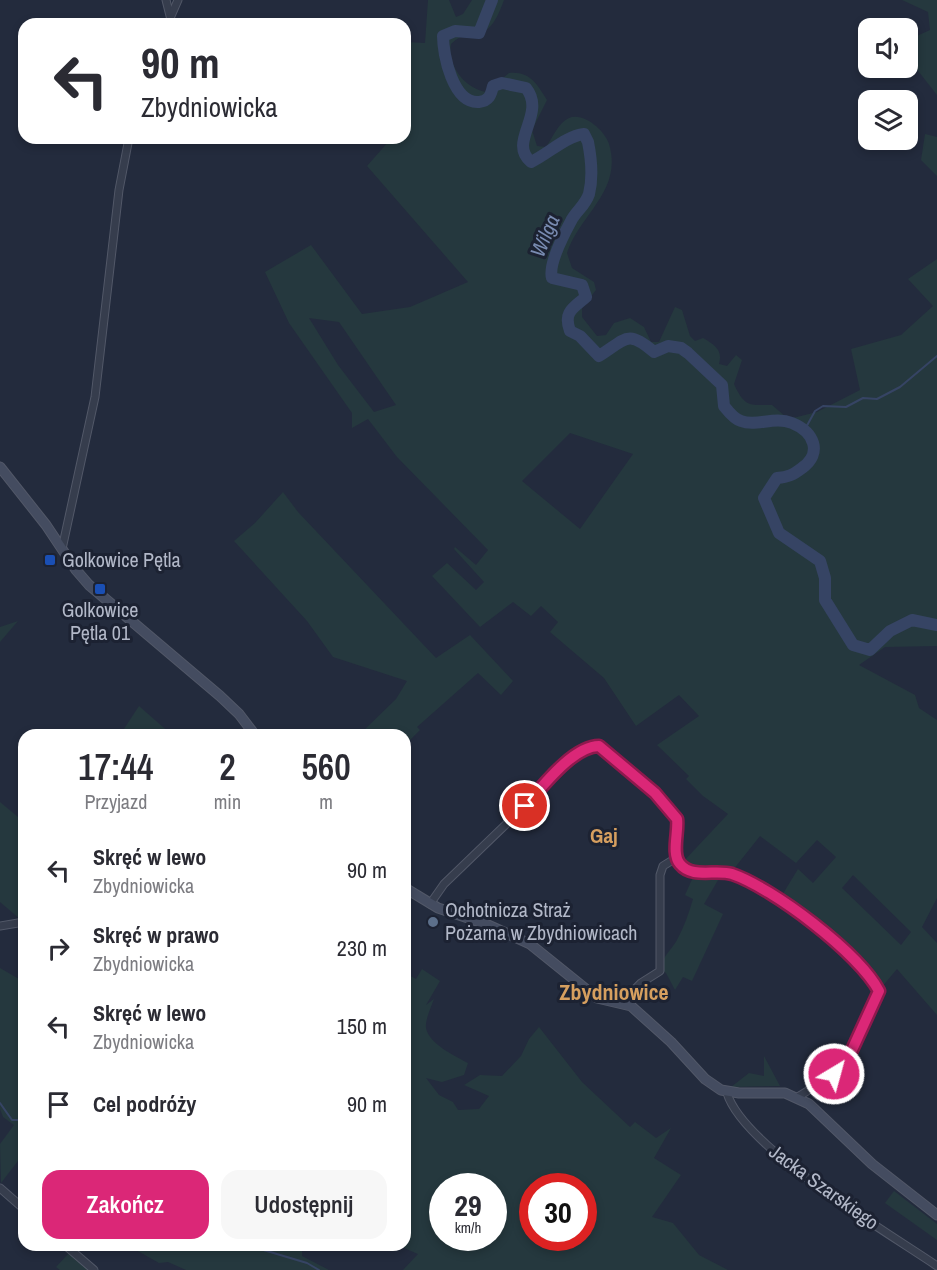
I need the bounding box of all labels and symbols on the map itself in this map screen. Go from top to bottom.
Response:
water label: Wilga [523,210,566,262]
place label: Golkowice Pętla [62,546,181,573]
marker: Golkowice Pętla [43,553,57,567]
marker: Golkowice Pętla 01 [93,582,107,596]
place label: Golkowice Pętla 01 [62,596,138,646]
pin [499,780,550,831]
district label: Gaj [590,821,618,850]
place label: Ochotnicza Straż Pożarna w Zbydniowicach [445,896,637,946]
marker: Ochotnicza Straż Pożarna w Zbydniowicach [426,915,440,929]
district label: Zbydniowice [559,977,669,1007]
position arrow [802,1042,866,1106]
street label: Jacka Szarskiego [764,1138,885,1236]
speed limit sign: 30 [519,1173,597,1251]

